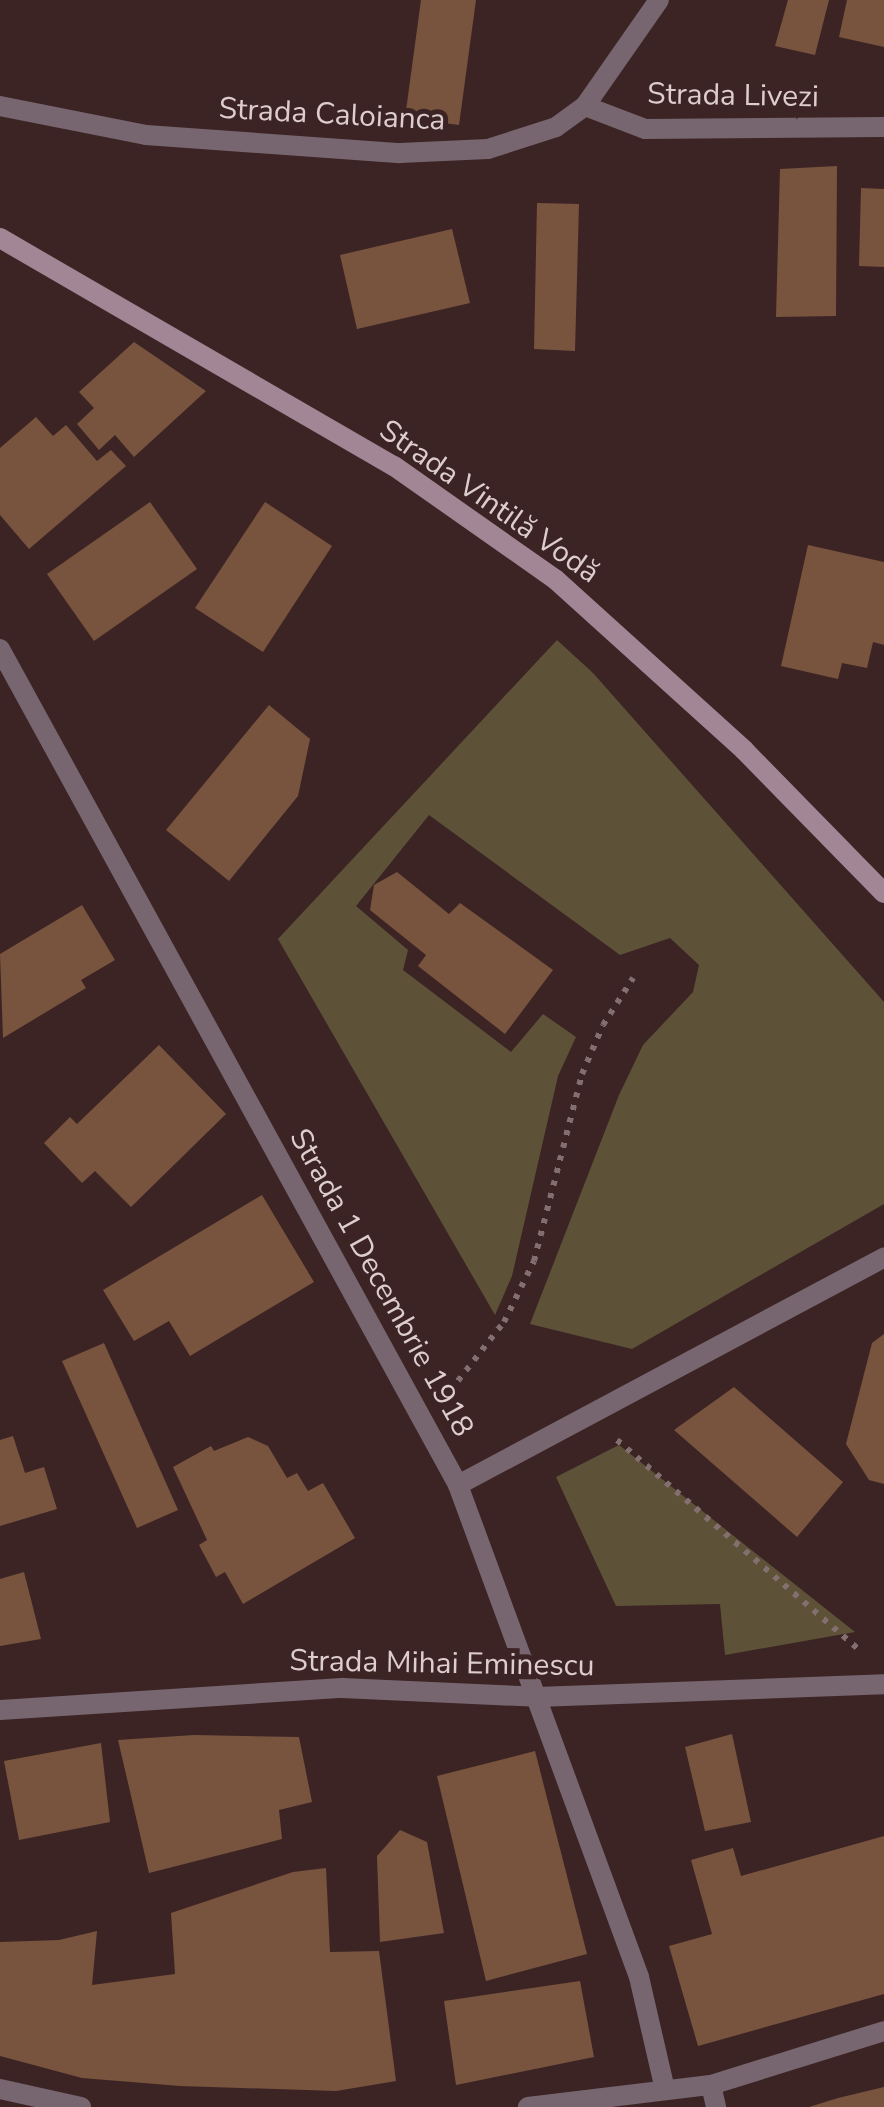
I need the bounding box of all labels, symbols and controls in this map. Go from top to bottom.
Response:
street label: Strada Livezi [647,77,819,115]
street label: Strada Caloianca [218,91,446,139]
street label: Strada Vintilă Vodă [372,413,606,591]
street label: Strada 1 Decembrie 1918 [281,1123,481,1443]
street label: Strada Mihai Eminescu [289,1643,595,1685]

